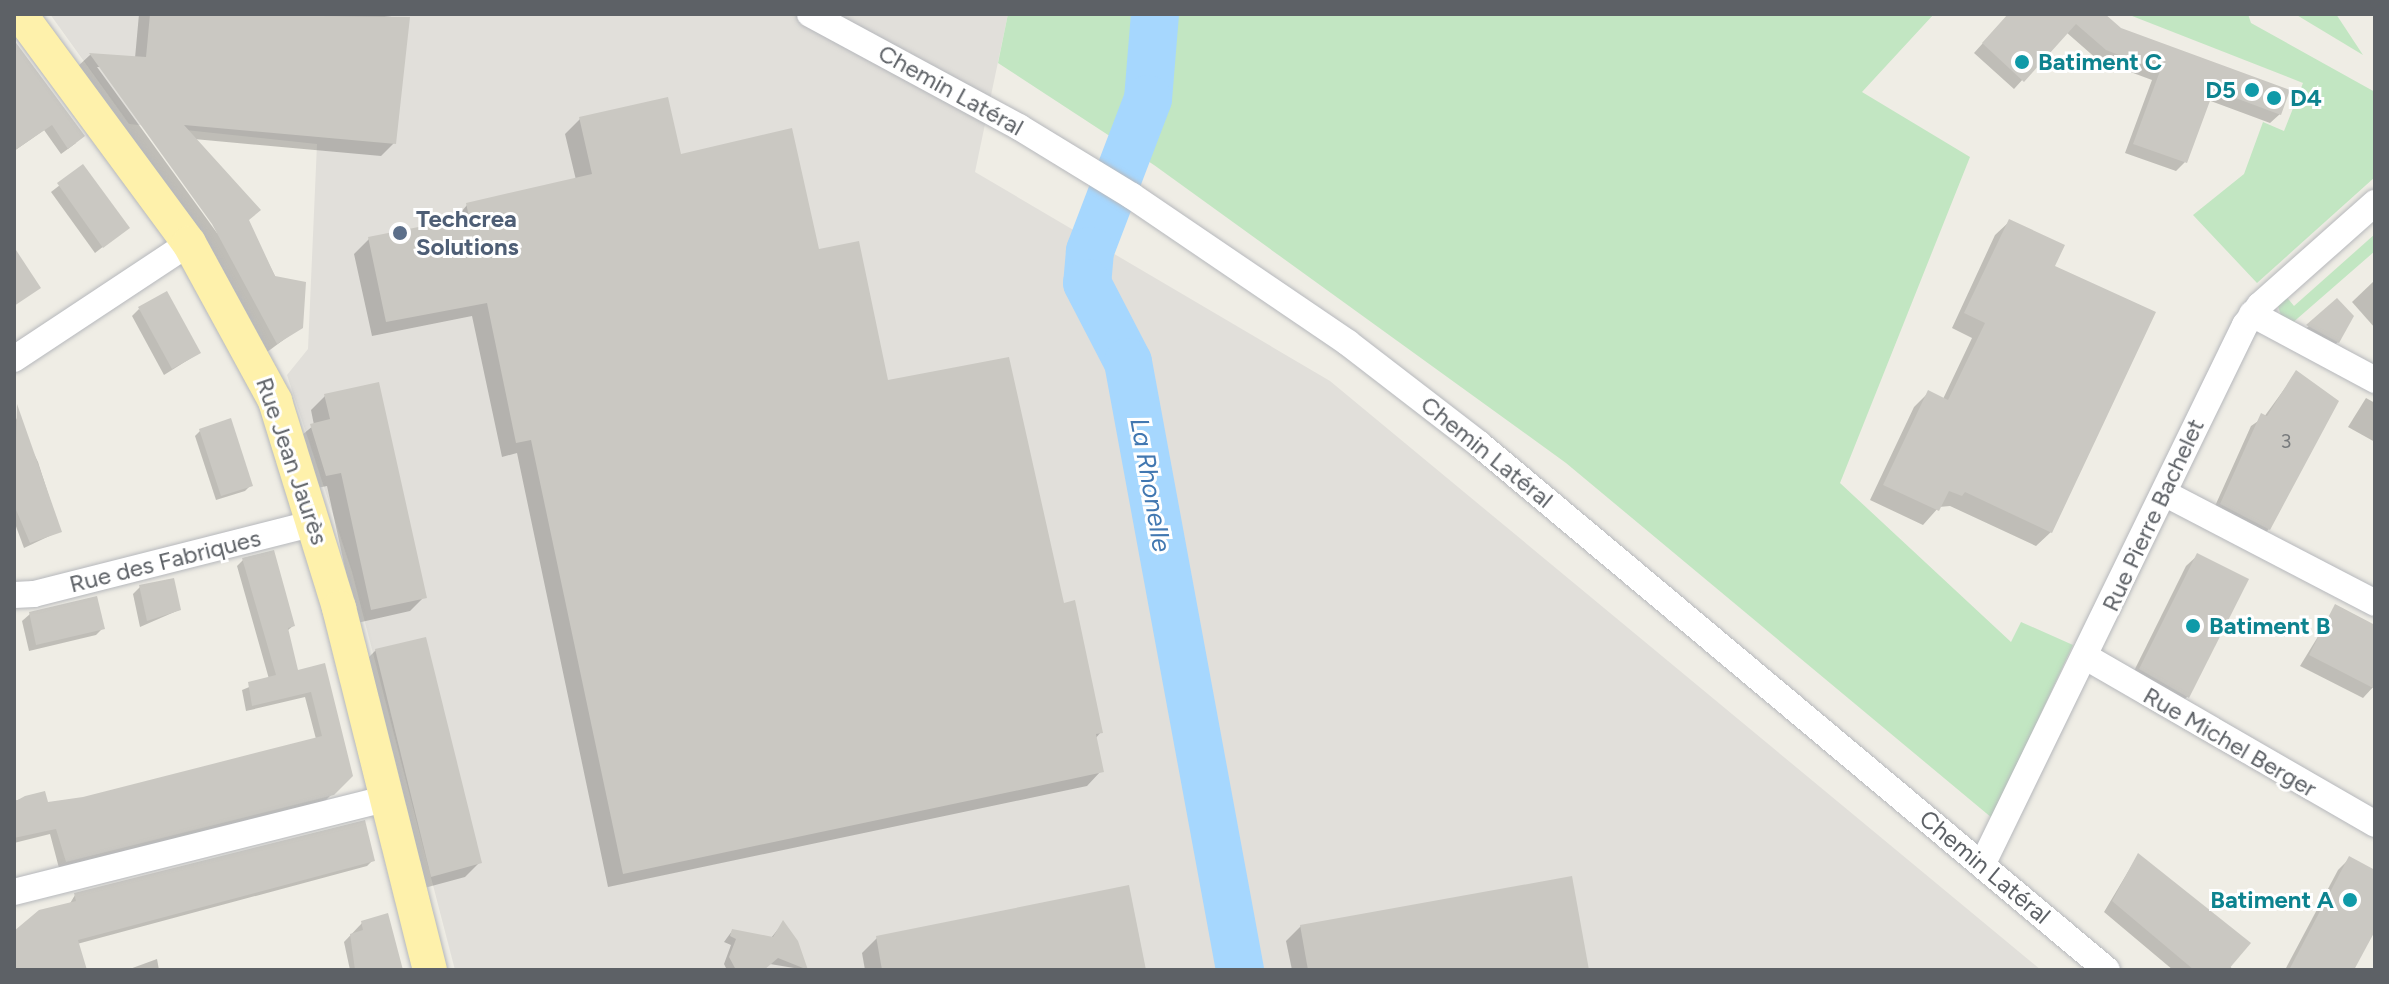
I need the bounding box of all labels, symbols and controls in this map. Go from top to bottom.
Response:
street label: Chemin Latéral [873,38,1029,142]
place label: Batiment C [2038,48,2162,76]
marker: Batiment C [2013,53,2031,71]
place label: D5 [2205,76,2236,104]
marker: D5 [2243,81,2261,99]
place label: D4 [2290,84,2322,112]
marker: D4 [2265,89,2283,107]
place label: Techcrea Solutions [416,205,519,261]
marker: Techcrea Solutions [391,224,409,242]
street label: Rue Jean Jaurès [250,374,334,548]
street label: Chemin Latéral [1415,390,1559,514]
street label: Rue Pierre Bachelet [2096,414,2210,616]
water label: La Rhonelle [1123,416,1177,554]
house number: 3 [2281,429,2291,453]
street label: Rue des Fabriques [66,523,264,599]
place label: Batiment B [2209,612,2330,640]
marker: Batiment B [2184,617,2202,635]
street label: Rue Michel Berger [2138,681,2322,803]
street label: Chemin Latéral [1914,804,2056,930]
place label: Batiment A [2210,886,2334,914]
marker: Batiment A [2341,891,2359,909]

